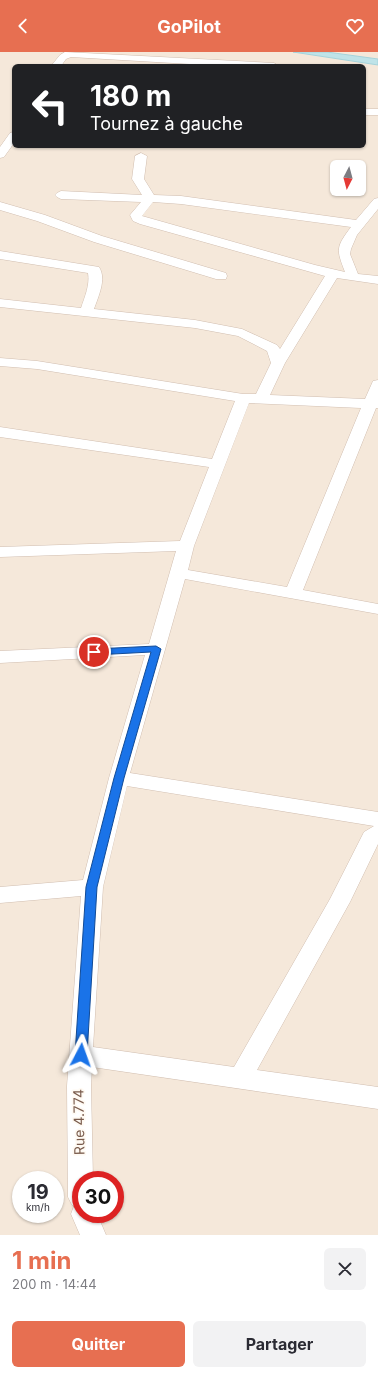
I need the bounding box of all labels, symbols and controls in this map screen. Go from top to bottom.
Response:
icon: back [12,15,34,37]
icon: heart [344,15,366,37]
text: GoPilot [157,16,221,37]
text: 180 m [90,79,171,113]
icon: left [24,80,76,132]
text: Tournez à gauche [90,113,243,134]
north arrow [330,160,366,196]
map controls [330,160,366,196]
pin [77,635,111,669]
icon: arrive [83,641,105,663]
position arrow [60,1034,102,1076]
street label: Rue 4.774 [69,1089,88,1155]
speed limit sign: 30 [72,1171,124,1223]
text: 19 [27,1180,49,1204]
text: km/h [26,1201,50,1213]
text: 1 min [12,1246,71,1275]
button: close [324,1248,366,1290]
text: 200 m · 14:44 [12,1276,97,1292]
button: Quitter [12,1321,185,1367]
button: Partager [193,1321,366,1367]

